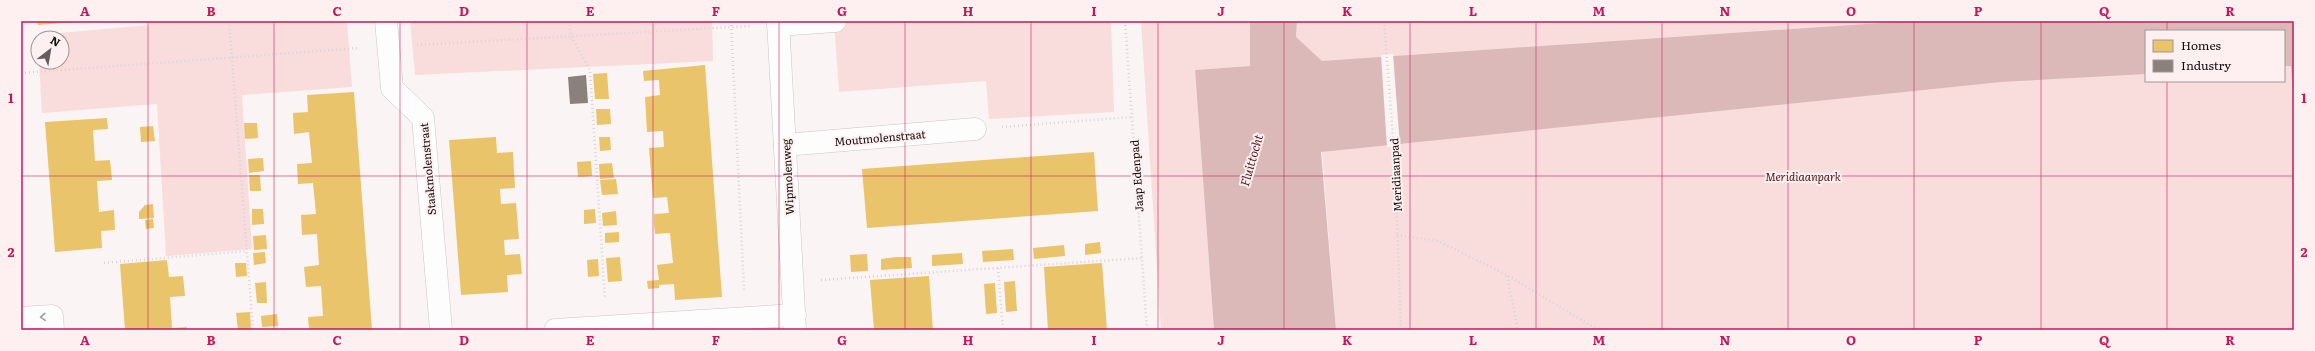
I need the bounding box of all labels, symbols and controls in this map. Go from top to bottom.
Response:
text: A [80,1,90,20]
text: B [207,1,216,20]
text: C [332,1,342,20]
text: D [459,1,469,20]
text: E [586,1,595,20]
text: F [712,1,720,20]
text: G [837,1,847,20]
text: H [963,1,974,20]
text: I [1091,1,1097,20]
text: J [1217,1,1225,20]
text: K [1342,1,1353,20]
text: L [1469,1,1477,20]
text: M [1593,1,1606,20]
text: N [1720,1,1731,20]
text: O [1846,1,1856,20]
text: P [1974,1,1983,20]
text: Q [2099,1,2111,20]
text: R [2225,1,2235,20]
north arrow [30,30,70,70]
legend [2145,30,2285,82]
text: N [48,31,64,50]
text: Homes [2181,36,2221,54]
text: Industry [2181,56,2231,74]
text: 1 [8,88,14,107]
text: 1 [2301,88,2307,107]
street label: Staakmolenstraat [415,122,439,216]
street label: Moutmolenstraat [834,125,927,149]
water label: Fluittocht [1235,132,1267,188]
street label: Meridiaanpad [1385,137,1405,212]
street label: Wipmolenweg [777,138,797,215]
street label: Jaap Edenpad [1125,139,1146,213]
park label: Meridiaanpark [1765,168,1841,184]
text: 2 [8,242,15,261]
text: 2 [2301,242,2308,261]
one-way arrow [40,312,46,321]
text: A [80,330,90,349]
text: B [207,330,216,349]
text: C [332,330,342,349]
text: D [459,330,469,349]
text: E [586,330,595,349]
text: F [712,330,720,349]
text: G [837,330,847,349]
text: H [963,330,974,349]
text: I [1091,330,1097,349]
text: J [1217,330,1225,349]
text: K [1342,330,1353,349]
text: L [1469,330,1477,349]
text: M [1593,330,1606,349]
text: N [1720,330,1731,349]
text: O [1846,330,1856,349]
text: P [1974,330,1983,349]
text: Q [2099,330,2111,349]
text: R [2225,330,2235,349]

